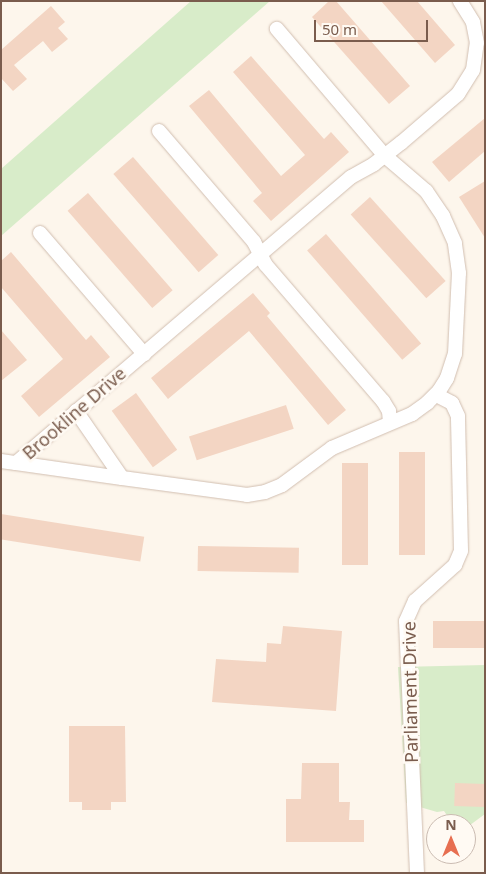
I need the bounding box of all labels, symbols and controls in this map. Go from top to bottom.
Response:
scale bar [316,10,430,42]
text: 50 m [322,19,357,39]
street label: Brookline Drive [18,362,130,464]
street label: Parliament Drive [398,621,422,763]
north arrow [426,814,476,864]
text: N [445,815,457,834]

